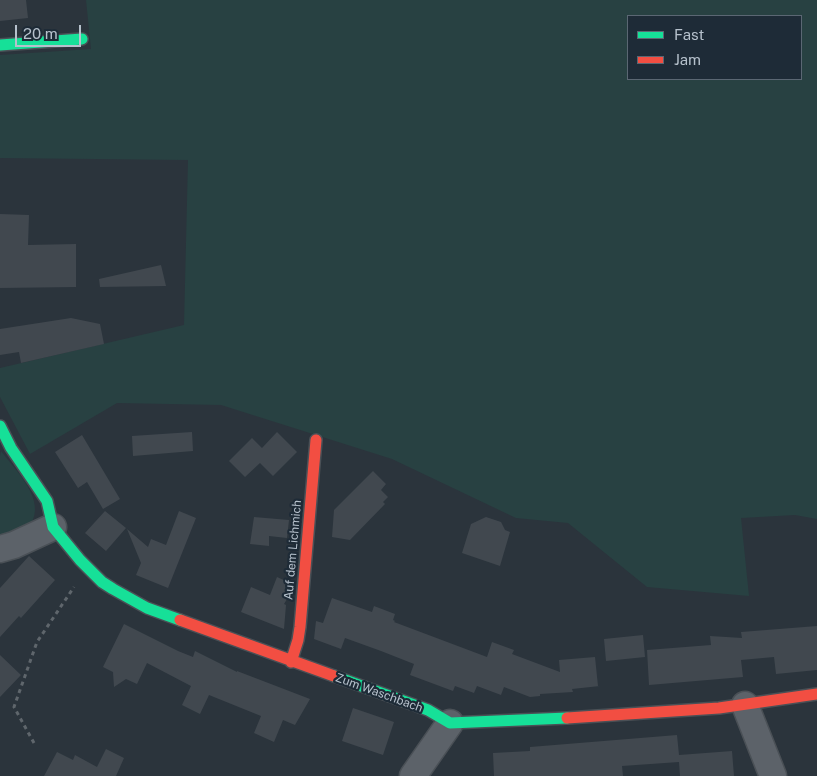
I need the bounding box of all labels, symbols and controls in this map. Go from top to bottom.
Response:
scale bar [18,15,84,47]
legend [627,15,802,80]
text: 20 m [23,25,58,42]
text: Fast [674,26,704,43]
text: Jam [674,51,701,68]
street label: Auf dem Lichmich [281,499,305,601]
street label: Zum Waschbach [333,671,425,715]

